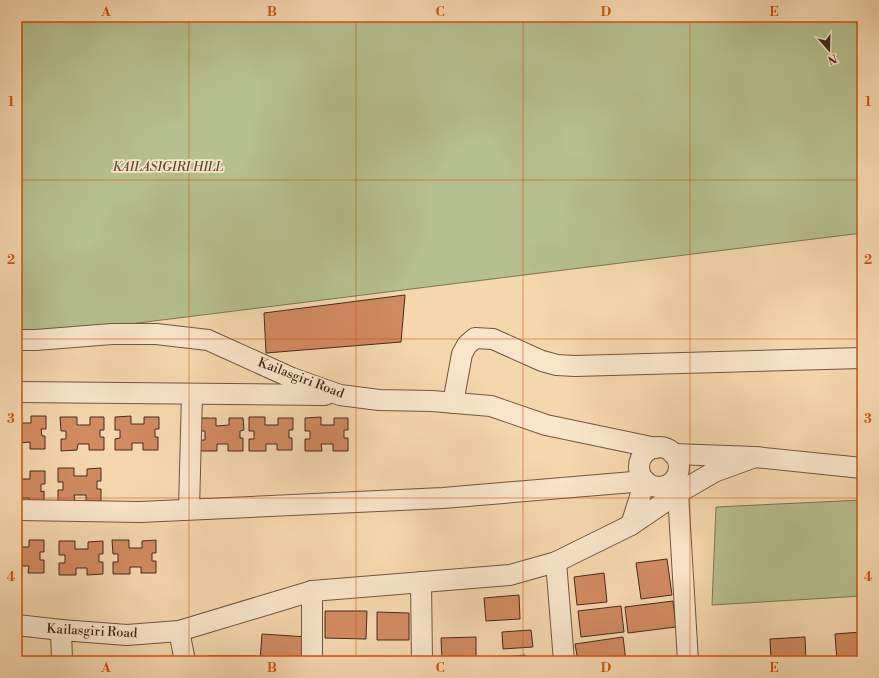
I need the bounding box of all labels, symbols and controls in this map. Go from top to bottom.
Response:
text: A [100,4,111,20]
text: B [267,4,277,20]
text: C [435,4,445,20]
text: D [601,4,611,20]
text: E [769,4,779,20]
north arrow [809,30,849,70]
text: N [825,50,839,67]
text: 1 [8,94,15,110]
text: 1 [865,94,872,110]
park label: KAILASIGIRI HILL [113,159,224,175]
text: 2 [7,252,15,268]
text: 2 [864,252,872,268]
street label: Kailasgiri Road [256,354,347,402]
text: 3 [7,411,15,427]
text: 3 [864,411,872,427]
text: 4 [7,569,16,585]
text: 4 [864,569,873,585]
street label: Kailasgiri Road [46,621,138,641]
text: A [100,660,111,676]
text: B [267,660,277,676]
text: C [435,660,445,676]
text: D [601,660,611,676]
text: E [769,660,779,676]

